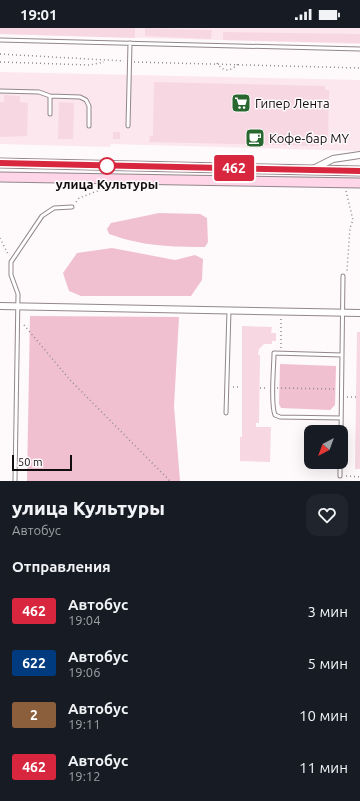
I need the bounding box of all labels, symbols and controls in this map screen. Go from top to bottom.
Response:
text: 19:01 [20,6,58,23]
supermarket icon: Гипер Лента [230,92,252,114]
place label: Гипер Лента [255,96,330,110]
cafe icon: Кофе-бар MY [244,127,266,149]
place label: Кофе-бар MY [269,131,350,145]
line badge: 462 [211,155,257,181]
marker: улица Культуры [98,157,116,175]
text: 462 [222,160,246,176]
place label: улица Культуры [56,177,158,191]
north arrow [304,425,348,469]
map controls [304,425,348,469]
scale bar [12,453,72,472]
text: 50 m [18,456,42,468]
button: heart [306,494,348,536]
text: улица Культуры [12,497,165,519]
text: Автобус [12,523,61,537]
text: Отправления [12,558,111,575]
text: Автобус [68,596,128,613]
text: 462 [22,603,46,619]
text: 3 мин [308,603,348,620]
text: 19:04 [68,613,101,627]
text: Автобус [68,648,128,665]
text: 622 [22,655,46,671]
text: 5 мин [308,655,348,672]
text: 19:06 [68,665,101,679]
text: Автобус [68,700,128,717]
text: 2 [30,707,38,723]
text: 10 мин [299,707,348,724]
text: 19:11 [68,717,101,731]
text: Автобус [68,752,128,769]
text: 462 [22,759,46,775]
text: 11 мин [299,759,348,776]
text: 19:12 [68,769,101,783]

